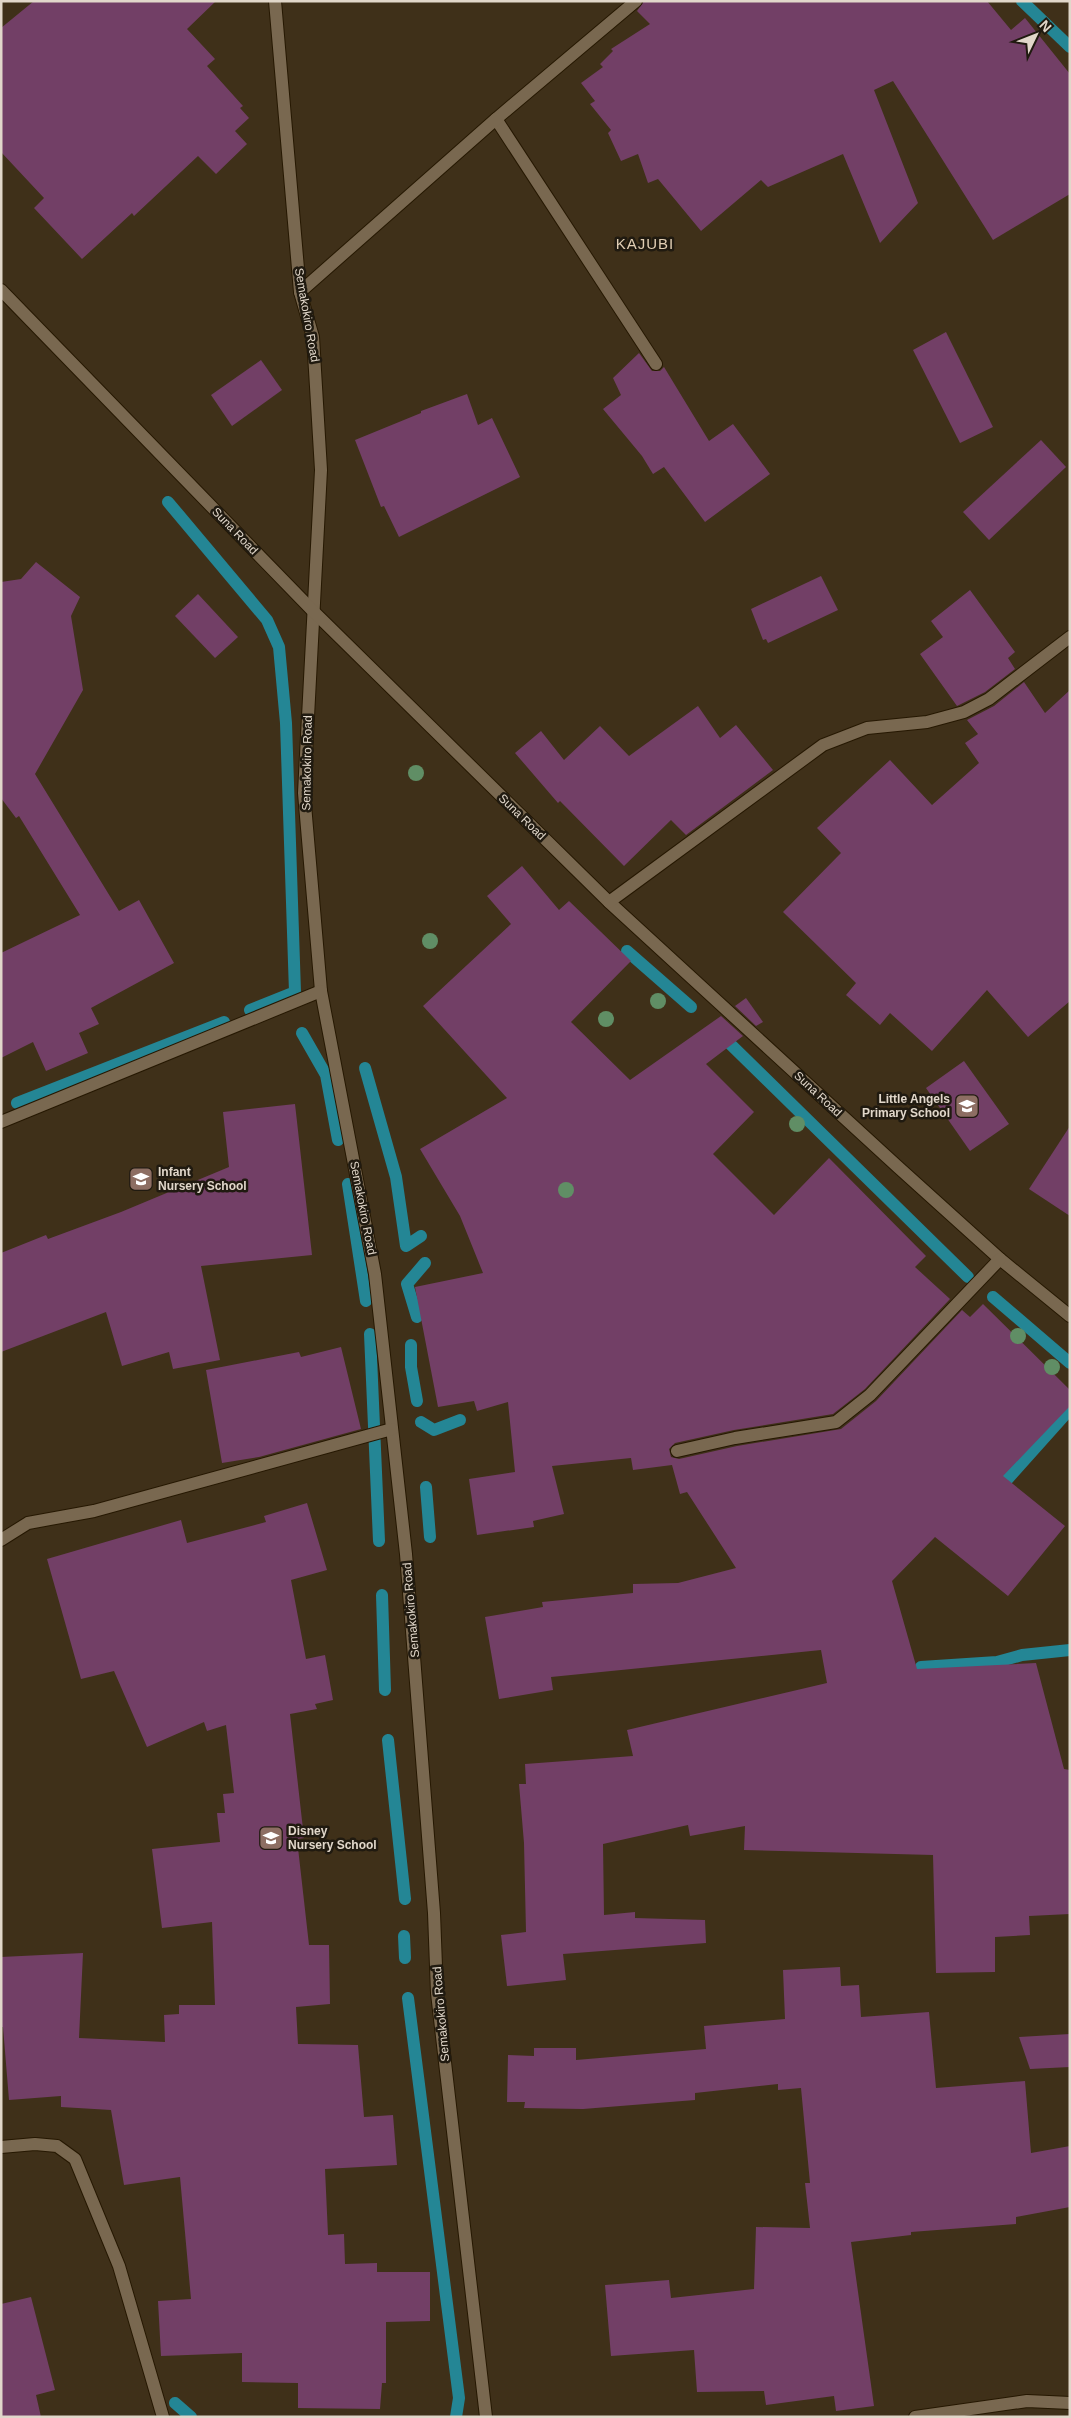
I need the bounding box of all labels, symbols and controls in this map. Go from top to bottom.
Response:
north arrow [1011,10,1061,60]
text: N [1036,17,1055,35]
district label: KAJUBI [616,235,674,252]
street label: Semakokiro Road [292,267,322,363]
street label: Suna Road [209,505,261,557]
street label: Semakokiro Road [299,715,315,811]
street label: Suna Road [496,791,548,843]
street label: Suna Road [791,1068,845,1120]
place label: Little Angels Primary School [862,1092,950,1120]
school or university icon: Little Angels Primary School [954,1093,980,1119]
street label: Semakokiro Road [347,1160,379,1256]
place label: Infant Nursery School [158,1165,247,1193]
school or university icon: Infant Nursery School [128,1166,154,1192]
street label: Semakokiro Road [400,1562,422,1658]
place label: Disney Nursery School [288,1824,377,1852]
school or university icon: Disney Nursery School [258,1825,284,1851]
street label: Semakokiro Road [430,1966,452,2062]

